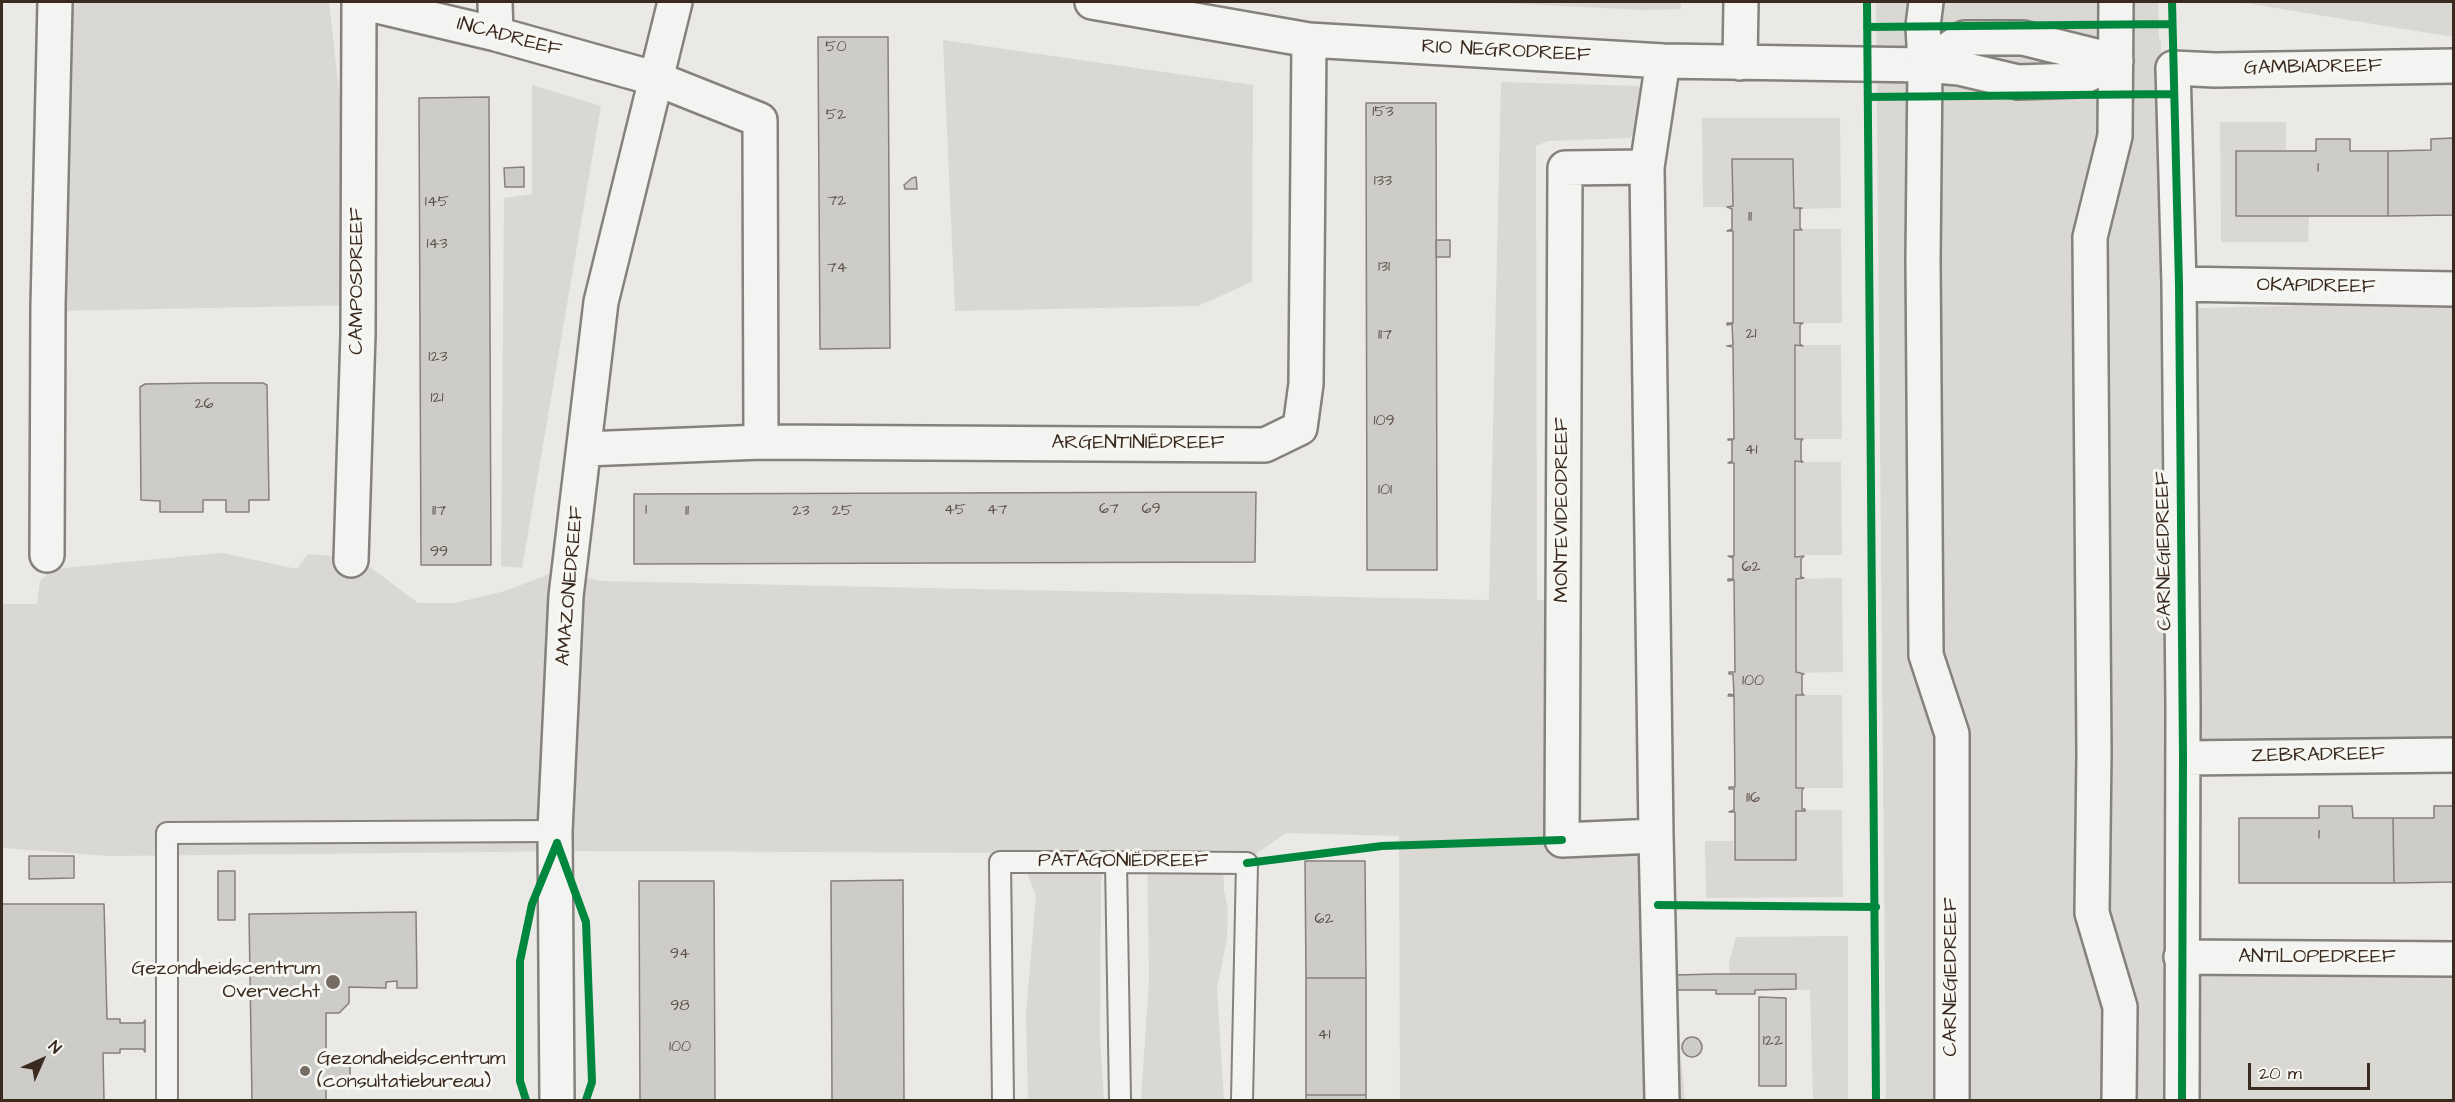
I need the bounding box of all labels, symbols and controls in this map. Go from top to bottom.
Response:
street label: INCADREEF [454,13,564,63]
street label: RIO NEGRODREEF [1421,36,1591,68]
house number: 50 [825,38,847,58]
street label: GAMBIADREEF [2244,55,2382,81]
house number: 153 [1372,103,1394,123]
house number: 52 [826,106,846,126]
house number: 1 [2317,159,2319,179]
house number: 133 [1374,172,1392,192]
house number: 72 [828,192,846,212]
house number: 145 [425,193,449,213]
street label: CAMPOSDREEF [346,207,370,355]
house number: 11 [1748,208,1752,228]
house number: 143 [426,235,448,255]
house number: 131 [1378,258,1390,278]
house number: 74 [827,259,847,279]
street label: OKAPIDREEF [2256,274,2376,300]
house number: 21 [1745,325,1757,345]
house number: 117 [1378,326,1392,346]
house number: 123 [428,348,448,368]
house number: 121 [430,389,444,409]
house number: 26 [194,395,214,415]
house number: 109 [1373,412,1395,432]
street label: MONTEVIDEODREEF [1551,417,1575,603]
street label: ARGENTINIËDREEF [1052,432,1224,456]
house number: 41 [1745,441,1757,461]
street label: CARNEGIEDREEF [2152,471,2178,631]
house number: 101 [1378,481,1392,501]
house number: 67 [1099,500,1119,520]
house number: 69 [1141,500,1161,520]
house number: 1 [645,501,647,521]
house number: 45 [944,501,966,521]
house number: 47 [987,501,1007,521]
house number: 117 [432,502,446,522]
house number: 11 [685,502,689,522]
house number: 23 [792,502,810,522]
house number: 25 [832,502,852,522]
street label: AMAZONEDREEF [552,505,590,667]
house number: 99 [430,543,448,563]
house number: 62 [1741,558,1761,578]
house number: 100 [1742,672,1764,692]
street label: ZEBRADREEF [2251,743,2385,769]
house number: 116 [1746,789,1760,809]
house number: 1 [2318,826,2320,846]
street label: PATAGONIËDREEF [1038,850,1208,874]
street label: CARNEGIEDREEF [1940,897,1964,1057]
house number: 62 [1314,910,1334,930]
house number: 94 [670,945,690,965]
street label: ANTILOPEDREEF [2238,946,2396,970]
place label: Gezondheidscentrum Overvecht [132,958,320,1005]
marker: Gezondheidscentrum Overvecht [324,973,342,991]
house number: 98 [670,997,690,1017]
house number: 41 [1318,1026,1330,1046]
north arrow [12,1030,72,1090]
house number: 122 [1763,1032,1783,1052]
text: N [43,1036,66,1059]
house number: 100 [669,1038,691,1058]
place label: Gezondheidscentrum (consultatiebureau) [317,1048,505,1095]
scale bar [2251,1051,2372,1089]
text: 20 m [2259,1061,2302,1086]
marker: Gezondheidscentrum (consultatiebureau) [298,1064,312,1078]

